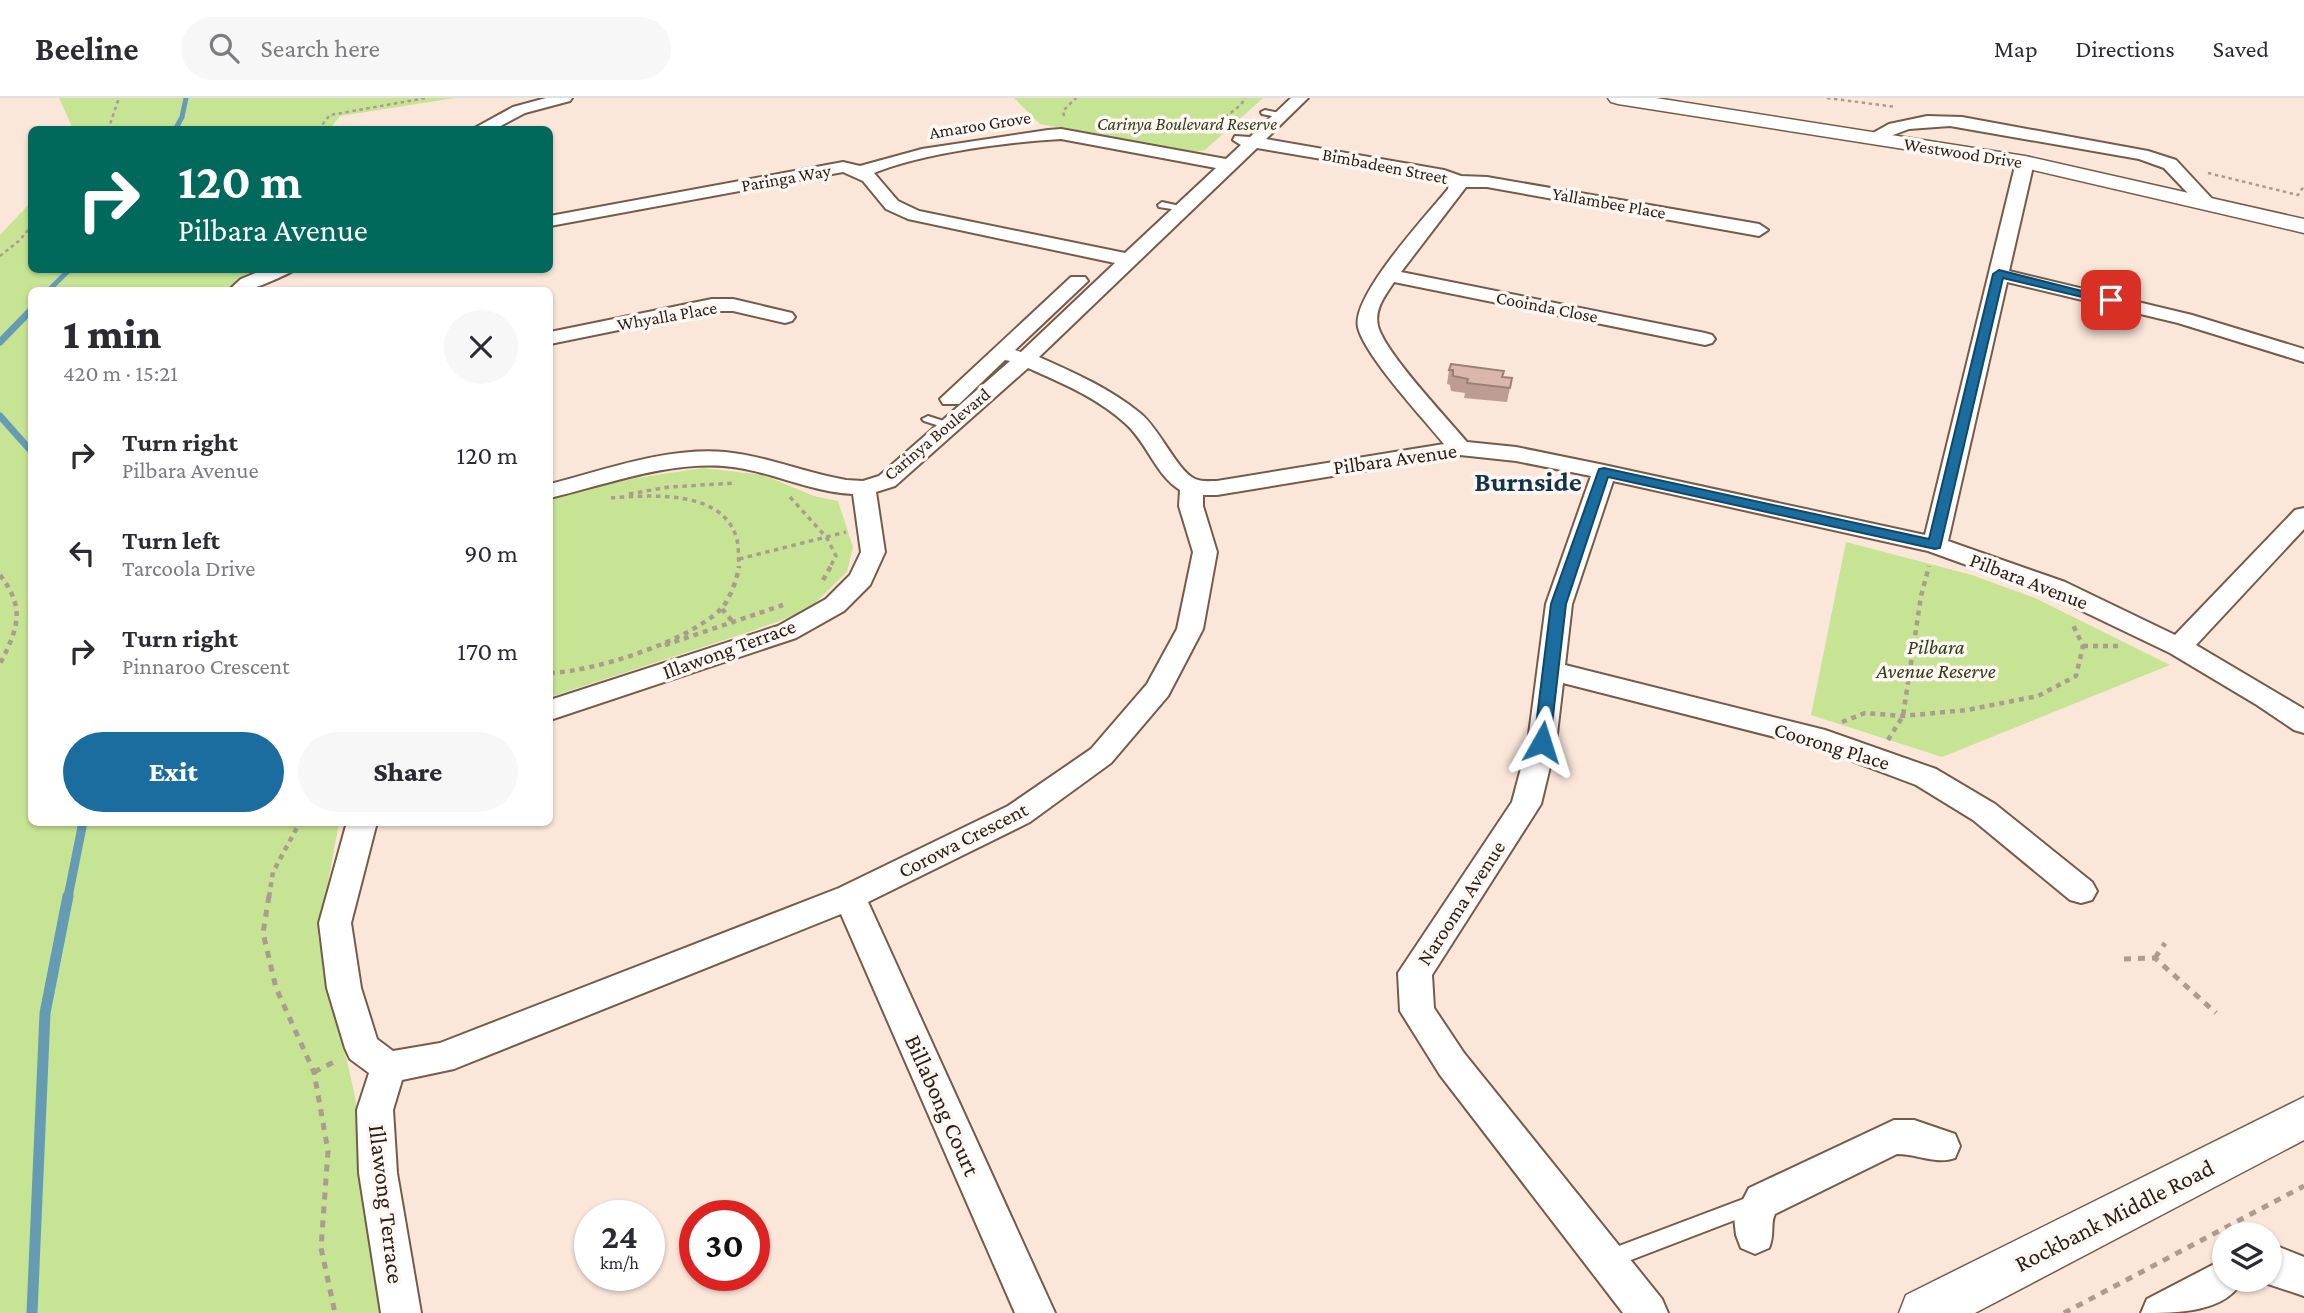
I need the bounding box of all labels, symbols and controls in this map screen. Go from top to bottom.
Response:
search box [181,17,671,80]
icon: search [205,29,243,67]
text: Beeline [35,30,139,67]
text: Search here [261,34,380,63]
text: Map [1994,35,2038,62]
text: Directions [2076,35,2175,62]
text: Saved [2213,35,2269,62]
street label: Amaroo Grove [928,107,1032,143]
park label: Carinya Boulevard Reserve [1097,114,1277,134]
street label: Westwood Drive [1902,134,2024,172]
street label: Bimbadeen Street [1321,144,1450,188]
icon: right [63,154,154,245]
text: 120 m [178,154,302,209]
street label: Paringa Way [740,160,833,196]
street label: Yallambee Place [1551,183,1667,223]
text: Pilbara Avenue [178,212,368,248]
pin [2081,270,2141,330]
icon: arrive [2092,281,2130,319]
street label: Cooinda Close [1494,287,1600,327]
street label: Whyalla Place [615,297,719,335]
text: 1 min [63,310,161,357]
button: close [444,310,518,384]
text: 420 m · 15:21 [63,360,178,386]
street label: Carinya Boulevard [880,383,995,484]
text: Turn right [122,428,238,457]
icon: right [63,436,101,474]
street label: Pilbara Avenue [1332,438,1458,480]
text: 120 m [457,441,518,470]
text: Pilbara Avenue [122,457,259,483]
district label: Burnside [1474,466,1582,497]
text: Turn left [122,526,220,555]
icon: left [63,534,101,572]
text: 90 m [464,539,518,568]
street label: Pilbara Avenue [1967,547,2091,615]
text: Tarcoola Drive [122,555,255,581]
street label: Illawong Terrace [659,614,799,684]
text: Turn right [122,624,238,653]
icon: right [63,632,101,670]
park label: Pilbara Avenue Reserve [1875,635,1996,683]
text: 170 m [457,637,518,666]
text: Pinnaroo Crescent [122,653,290,679]
position arrow [1505,705,1579,779]
street label: Coorong Place [1771,717,1893,775]
button: Exit [63,732,284,812]
button: Share [298,732,518,812]
street label: Corowa Crescent [894,797,1033,883]
street label: Narooma Avenue [1412,836,1510,970]
street label: Billabong Court [900,1030,987,1181]
street label: Illawong Terrace [364,1123,410,1285]
street label: Rockbank Middle Road [2010,1153,2218,1277]
speed limit sign: 30 [679,1200,770,1291]
text: 24 [601,1217,638,1256]
map controls [2212,1222,2282,1292]
button: layers [2212,1222,2282,1292]
text: km/h [600,1253,639,1273]

